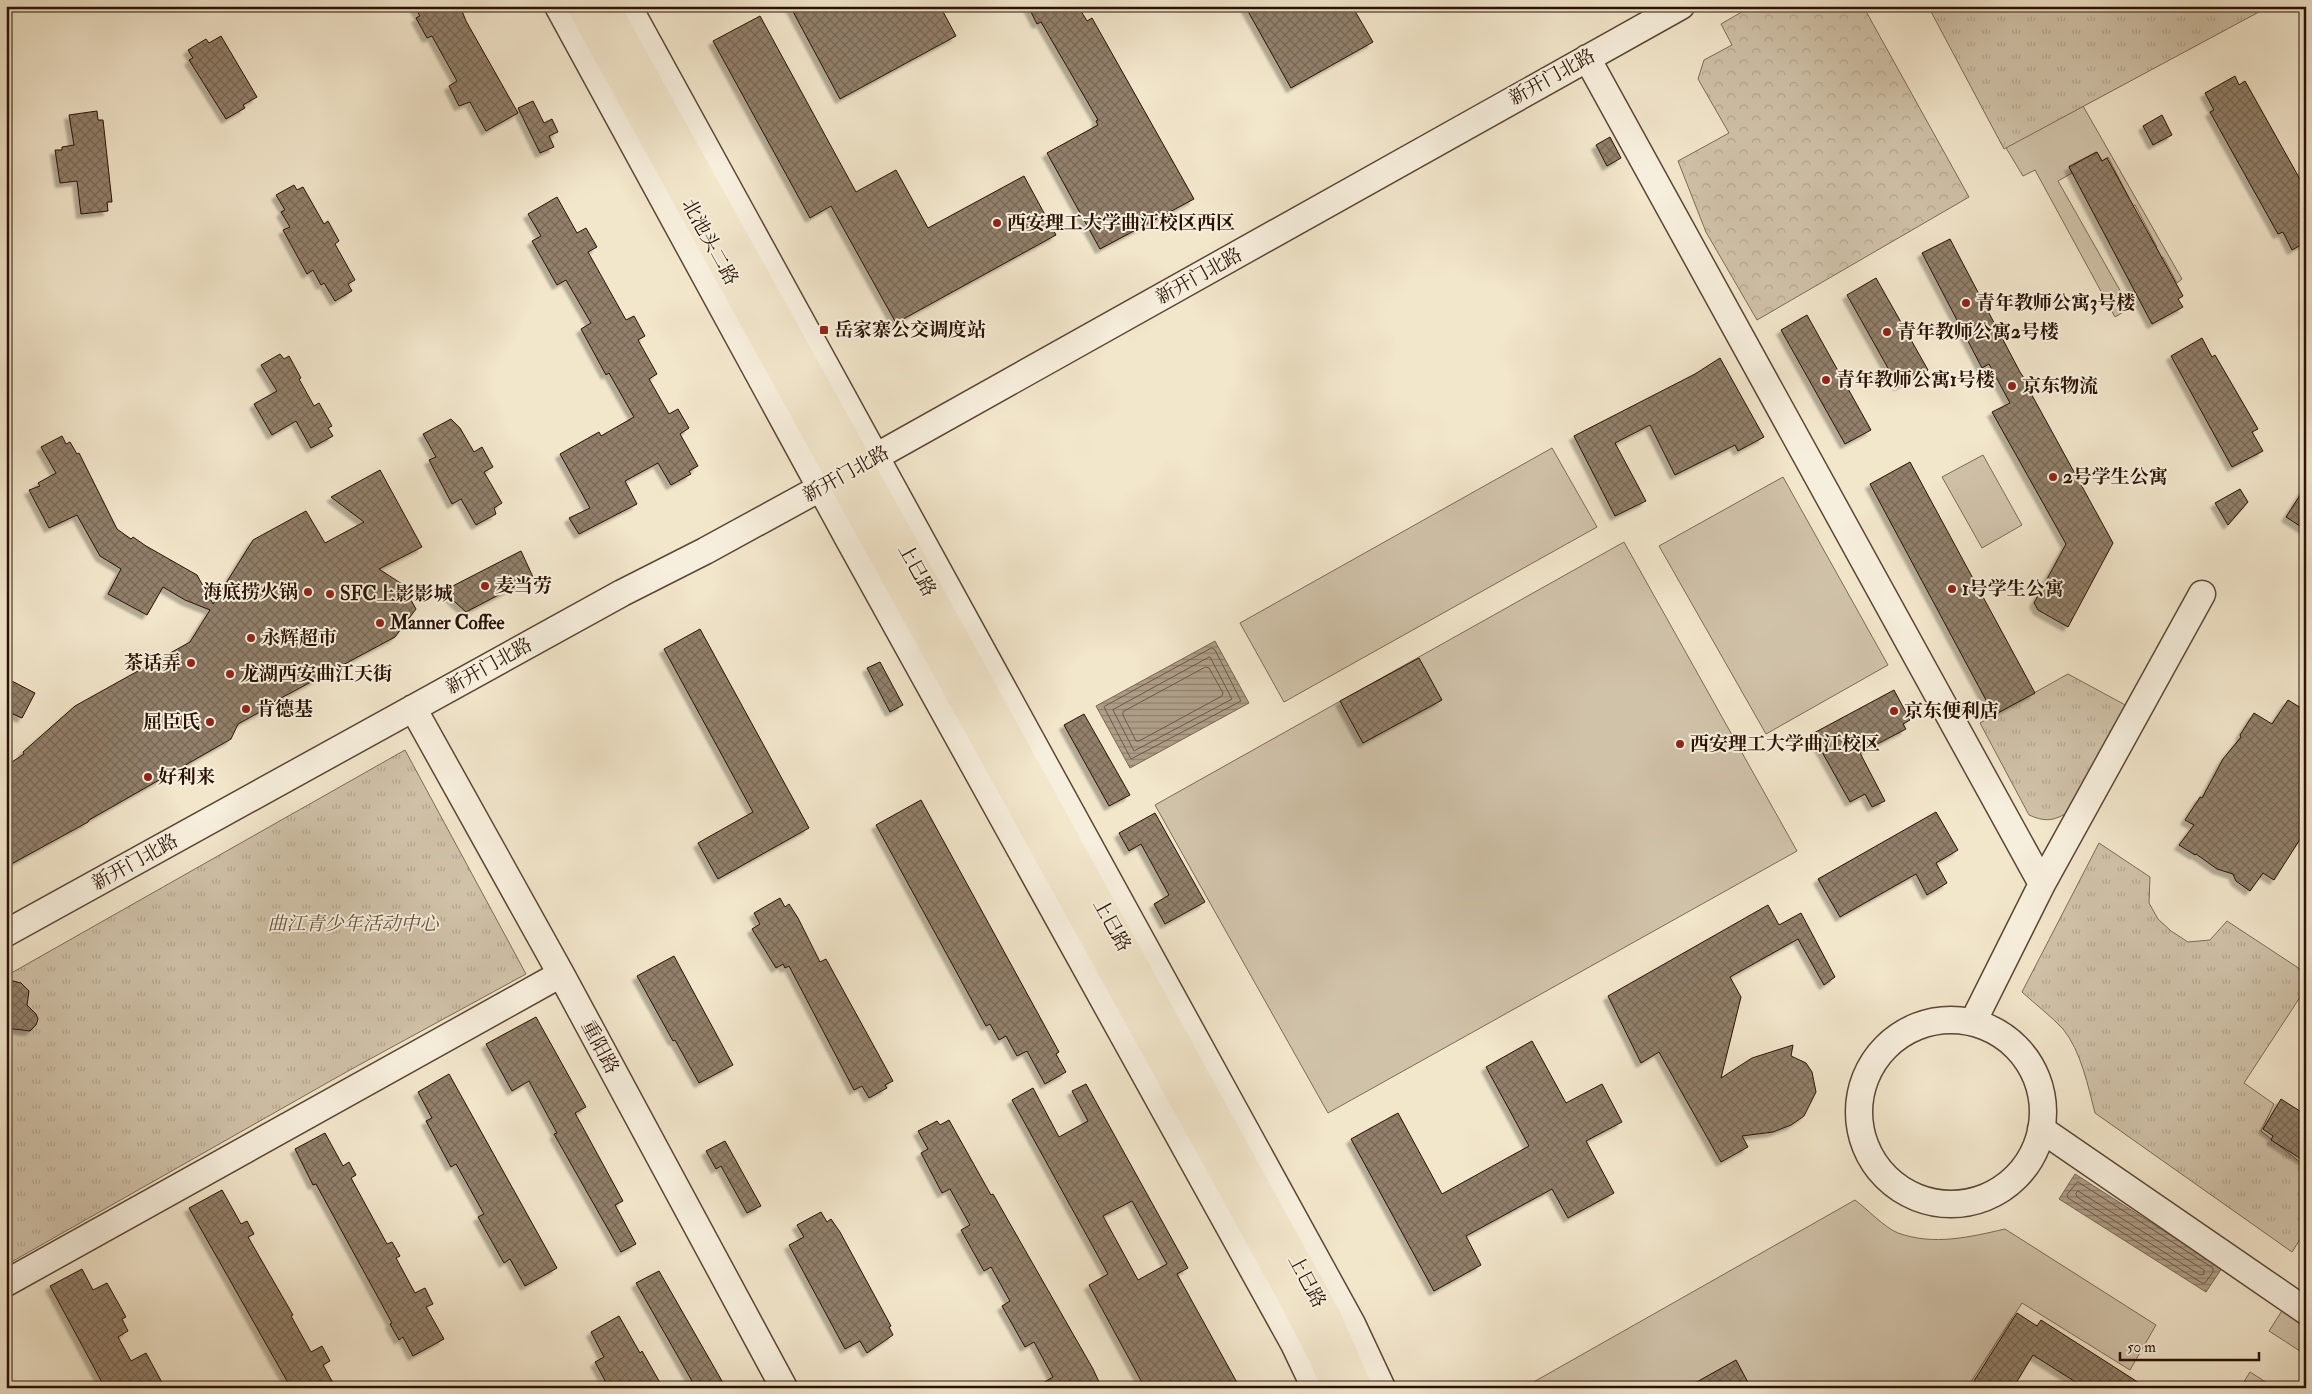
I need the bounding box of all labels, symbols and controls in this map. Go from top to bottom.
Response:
street label: 新开门北路 [1505,43,1599,111]
street label: 北池头二路 [676,195,744,289]
place label: 西安理工大学曲江校区西区 [1007,211,1235,235]
marker: 西安理工大学曲江校区西区 [991,217,1003,229]
street label: 新开门北路 [1152,242,1246,310]
place label: 青年教师公寓3号楼 [1976,291,2135,315]
marker: 青年教师公寓3号楼 [1960,297,1972,309]
place label: 岳家寨公交调度站 [834,318,986,342]
place label: 青年教师公寓2号楼 [1897,320,2059,344]
marker: 岳家寨公交调度站 [818,324,830,336]
marker: 青年教师公寓2号楼 [1881,326,1893,338]
place label: 青年教师公寓1号楼 [1836,368,1995,392]
marker: 青年教师公寓1号楼 [1820,374,1832,386]
place label: 京东物流 [2022,374,2098,398]
marker: 京东物流 [2006,380,2018,392]
street label: 新开门北路 [799,440,893,508]
place label: 2号学生公寓 [2063,465,2168,489]
marker: 2号学生公寓 [2047,471,2059,483]
street label: 上巳路 [893,539,941,601]
place label: 麦当劳 [495,574,552,598]
place label: 1号学生公寓 [1962,577,2064,601]
place label: 海底捞火锅 [203,580,298,604]
marker: 麦当劳 [479,580,491,592]
place label: SFC上影影城 [340,582,452,606]
marker: 1号学生公寓 [1946,583,1958,595]
marker: 海底捞火锅 [302,586,314,598]
marker: SFC上影影城 [324,588,336,600]
place label: Manner Coffee [389,611,505,635]
marker: Manner Coffee [374,617,386,629]
place label: 永辉超市 [261,626,337,650]
marker: 永辉超市 [245,632,257,644]
street label: 新开门北路 [442,632,536,700]
place label: 茶话弄 [124,651,181,675]
marker: 茶话弄 [185,657,197,669]
place label: 龙湖西安曲江天街 [240,662,392,686]
marker: 龙湖西安曲江天街 [224,668,236,680]
place label: 肯德基 [256,697,313,721]
place label: 京东便利店 [1904,699,1999,723]
marker: 肯德基 [240,703,252,715]
marker: 京东便利店 [1888,705,1900,717]
place label: 屈臣氏 [143,710,200,734]
marker: 屈臣氏 [204,716,216,728]
place label: 西安理工大学曲江校区 [1690,732,1880,756]
marker: 西安理工大学曲江校区 [1674,738,1686,750]
place label: 好利来 [158,765,215,789]
marker: 好利来 [142,771,154,783]
street label: 新开门北路 [88,828,182,896]
street label: 上巳路 [1088,894,1136,956]
park label: 曲江青少年活动中心 [267,912,439,936]
street label: 重阳路 [576,1016,624,1078]
street label: 上巳路 [1283,1250,1331,1312]
scale bar [2120,1329,2258,1361]
text: 50 m [2127,1338,2156,1357]

